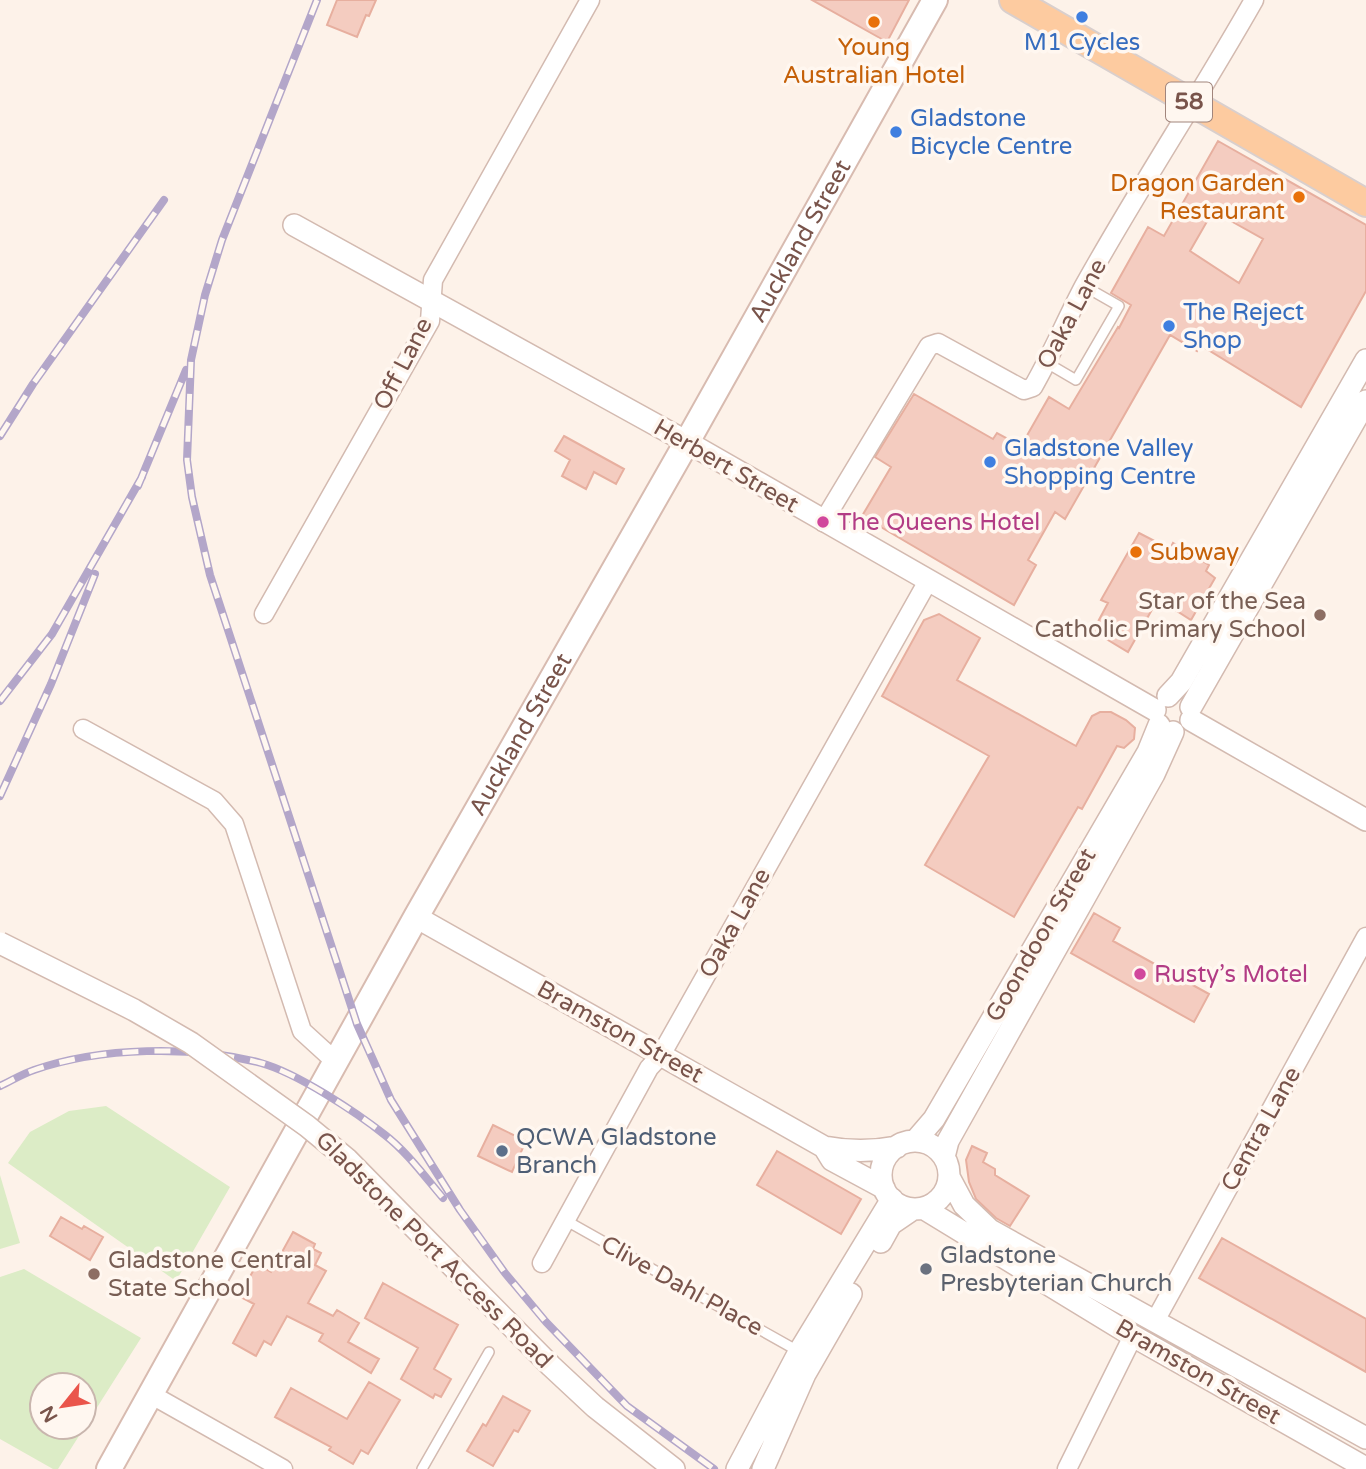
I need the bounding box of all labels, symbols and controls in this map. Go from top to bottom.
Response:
marker: M1 Cycles [1074,9,1090,25]
marker: Young Australian Hotel [866,14,882,30]
place label: M1 Cycles [1024,28,1140,57]
place label: Young Australian Hotel [783,33,965,90]
road number: 58 [1166,82,1212,122]
place label: Gladstone Bicycle Centre [910,104,1072,161]
marker: Gladstone Bicycle Centre [888,124,904,140]
street label: Auckland Street [743,154,857,328]
place label: Dragon Garden Restaurant [1110,169,1285,226]
marker: Dragon Garden Restaurant [1291,189,1307,205]
street label: Oaka Lane [1031,254,1113,374]
place label: The Reject Shop [1183,298,1304,355]
street label: Off Lane [367,313,439,415]
marker: The Reject Shop [1161,318,1177,334]
street label: Herbert Street [648,413,804,519]
place label: Gladstone Valley Shopping Centre [1004,434,1196,491]
marker: Gladstone Valley Shopping Centre [982,454,998,470]
place label: The Queens Hotel [837,508,1040,537]
marker: The Queens Hotel [815,514,831,530]
place label: Subway [1150,538,1239,567]
marker: Subway [1128,544,1144,560]
place label: Star of the Sea Catholic Primary School [1034,587,1306,644]
marker: Star of the Sea Catholic Primary School [1312,607,1328,623]
street label: Auckland Street [462,648,578,821]
street label: Goondoon Street [980,843,1102,1027]
street label: Oaka Lane [693,863,777,983]
place label: Rusty’s Motel [1154,960,1308,989]
marker: Rusty’s Motel [1132,966,1148,982]
street label: Bramston Street [532,974,708,1090]
street label: Centra Lane [1215,1062,1307,1196]
place label: QCWA Gladstone Branch [516,1123,717,1180]
street label: Gladstone Port Access Road [309,1125,559,1375]
marker: QCWA Gladstone Branch [494,1143,510,1159]
street label: Clive Dahl Place [596,1229,768,1343]
place label: Gladstone Presbyterian Church [940,1241,1172,1298]
place label: Gladstone Central State School [108,1246,312,1303]
marker: Gladstone Presbyterian Church [918,1261,934,1277]
marker: Gladstone Central State School [86,1266,102,1282]
street label: Bramston Street [1110,1313,1286,1431]
north arrow [28,1371,98,1441]
text: N [36,1402,62,1426]

